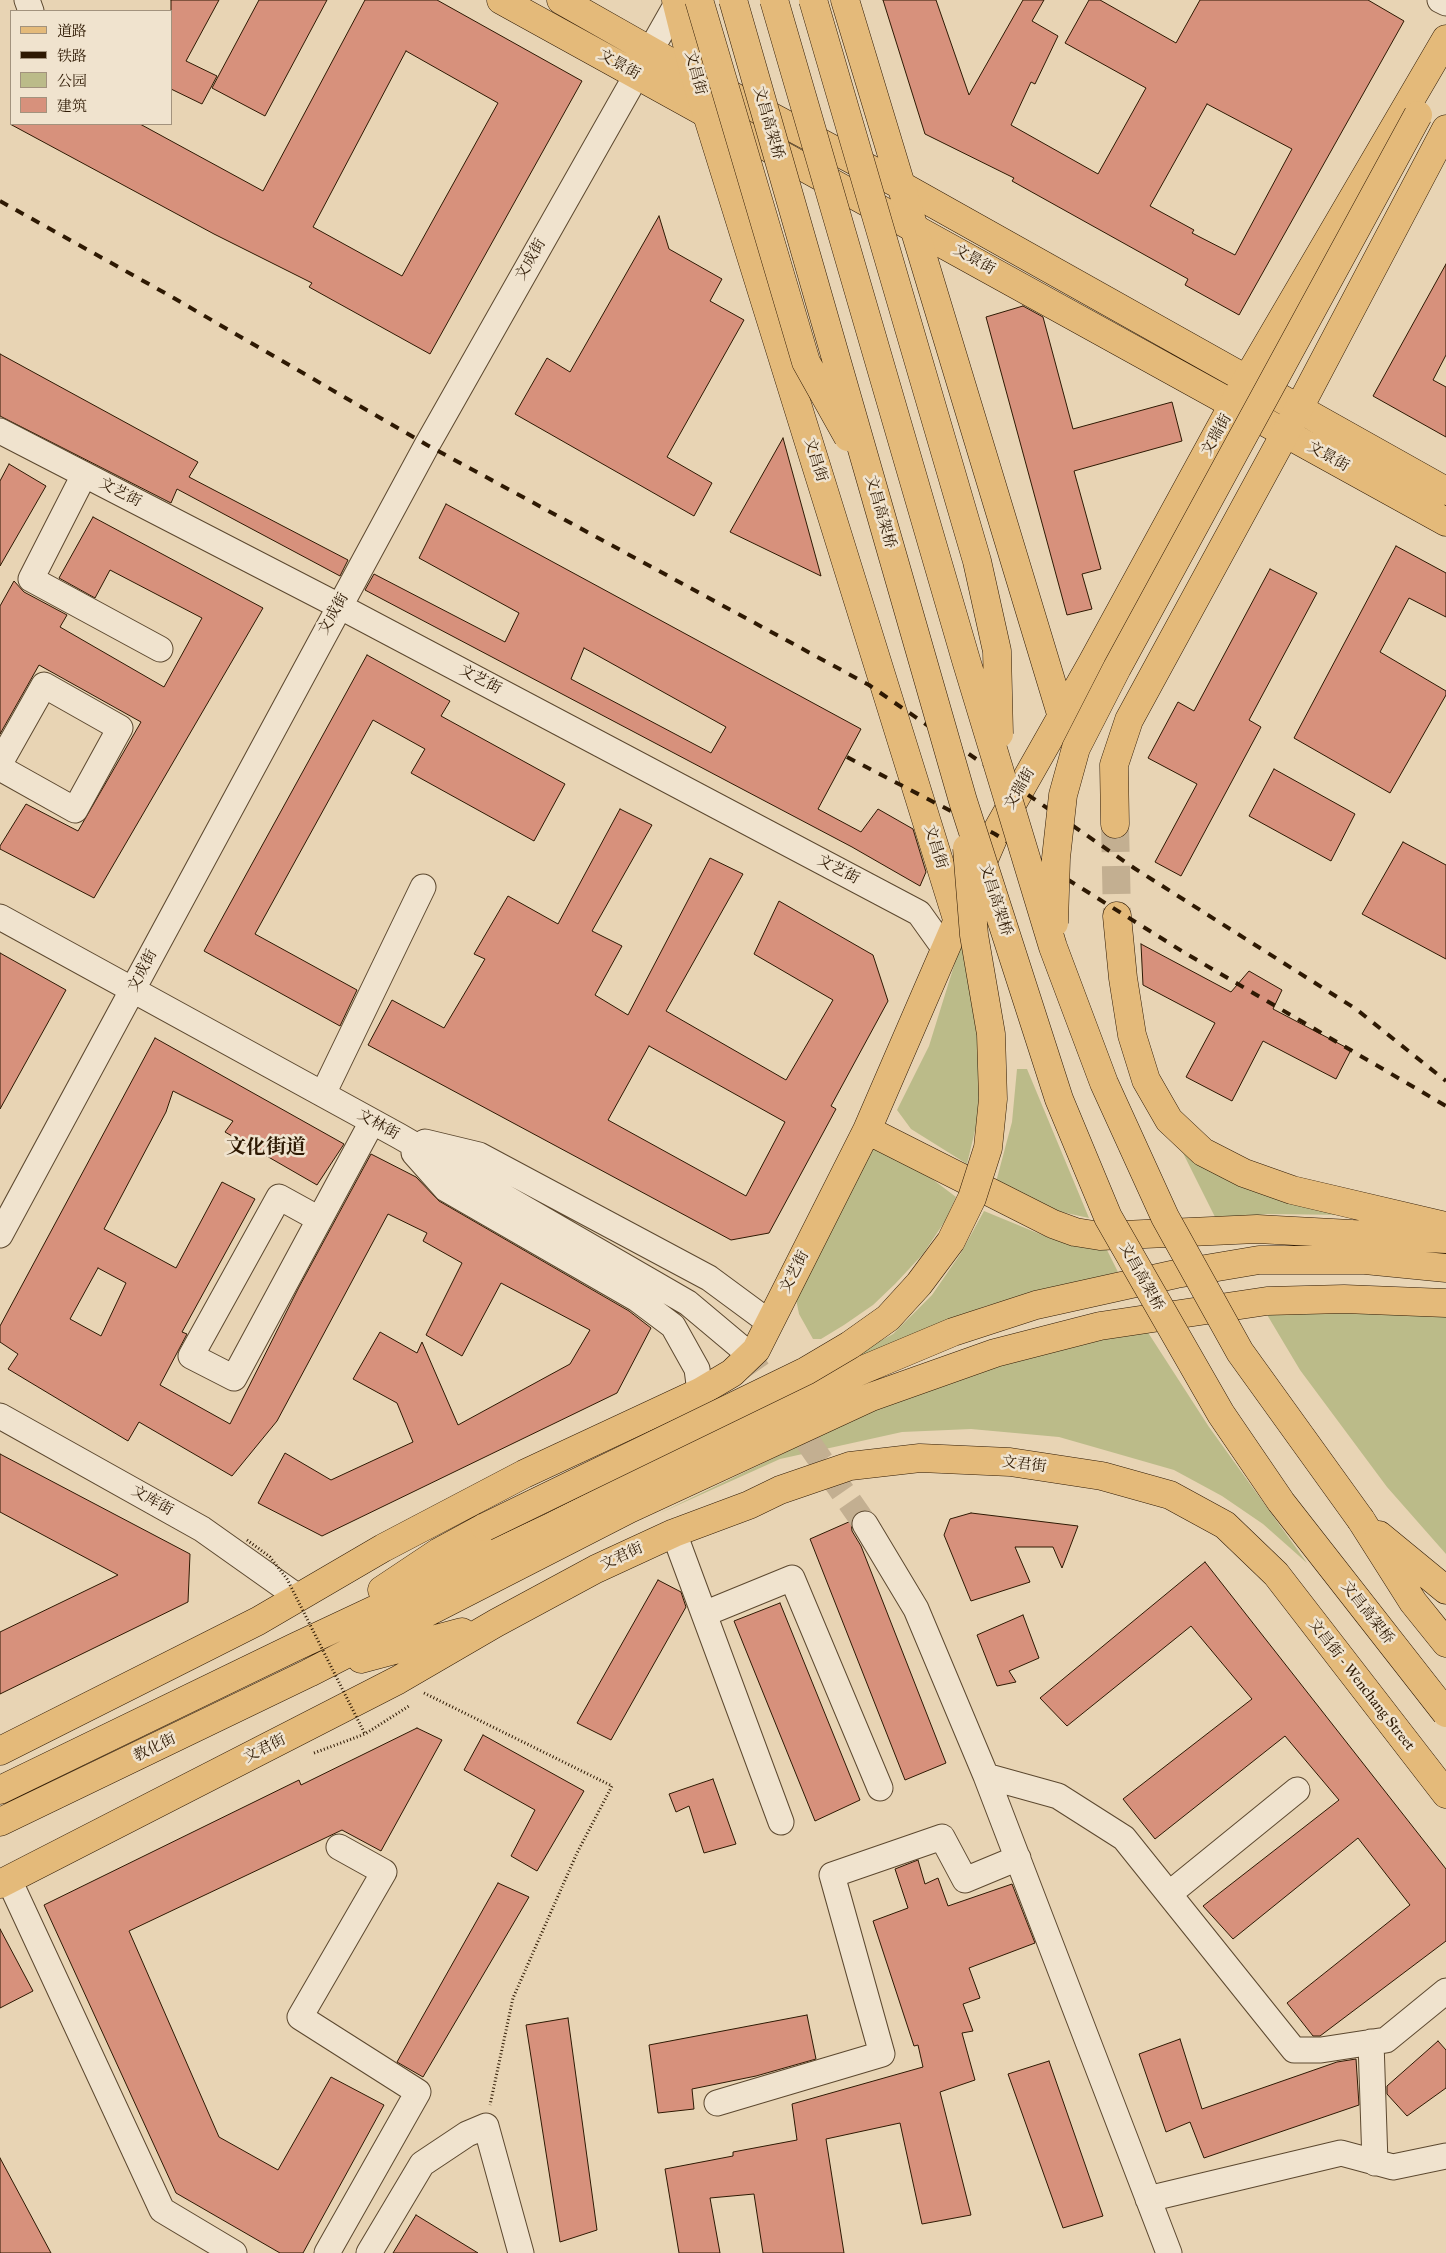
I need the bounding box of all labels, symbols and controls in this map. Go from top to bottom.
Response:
legend [10,10,172,125]
text: 道路 [57,22,87,40]
street label: 文景街 [595,46,643,84]
text: 铁路 [57,47,87,65]
street label: 文昌街 [680,49,710,97]
text: 公园 [57,72,87,90]
street label: 文昌高架桥 [749,84,787,162]
text: 建筑 [57,97,87,115]
street label: 文成街 [512,236,550,284]
street label: 文景街 [950,241,998,279]
street label: 文瑞街 [1198,411,1236,459]
street label: 文昌街 [800,436,830,484]
street label: 文景街 [1304,438,1352,476]
street label: 文昌高架桥 [861,473,899,551]
street label: 文艺街 [96,475,144,511]
street label: 文成街 [315,590,353,638]
street label: 文艺街 [456,661,504,699]
street label: 文瑞街 [1001,765,1039,813]
street label: 文昌街 [920,823,950,871]
street label: 文艺街 [814,851,862,889]
street label: 文昌高架桥 [975,862,1015,938]
street label: 文成街 [124,947,162,995]
street label: 文林街 [354,1106,402,1144]
district label: 文化街道 [226,1136,306,1160]
street label: 文昌高架桥 [1115,1240,1167,1314]
street label: 文艺街 [777,1248,813,1296]
street label: 文君街 [1001,1453,1047,1477]
street label: 文库街 [128,1482,176,1520]
street label: 文君街 [598,1539,646,1575]
street label: 文昌高架桥 [1337,1578,1397,1648]
street label: 文昌街 - Wenchang Street [1304,1616,1418,1754]
street label: 教化街 [131,1730,179,1766]
street label: 文君街 [241,1731,289,1767]

